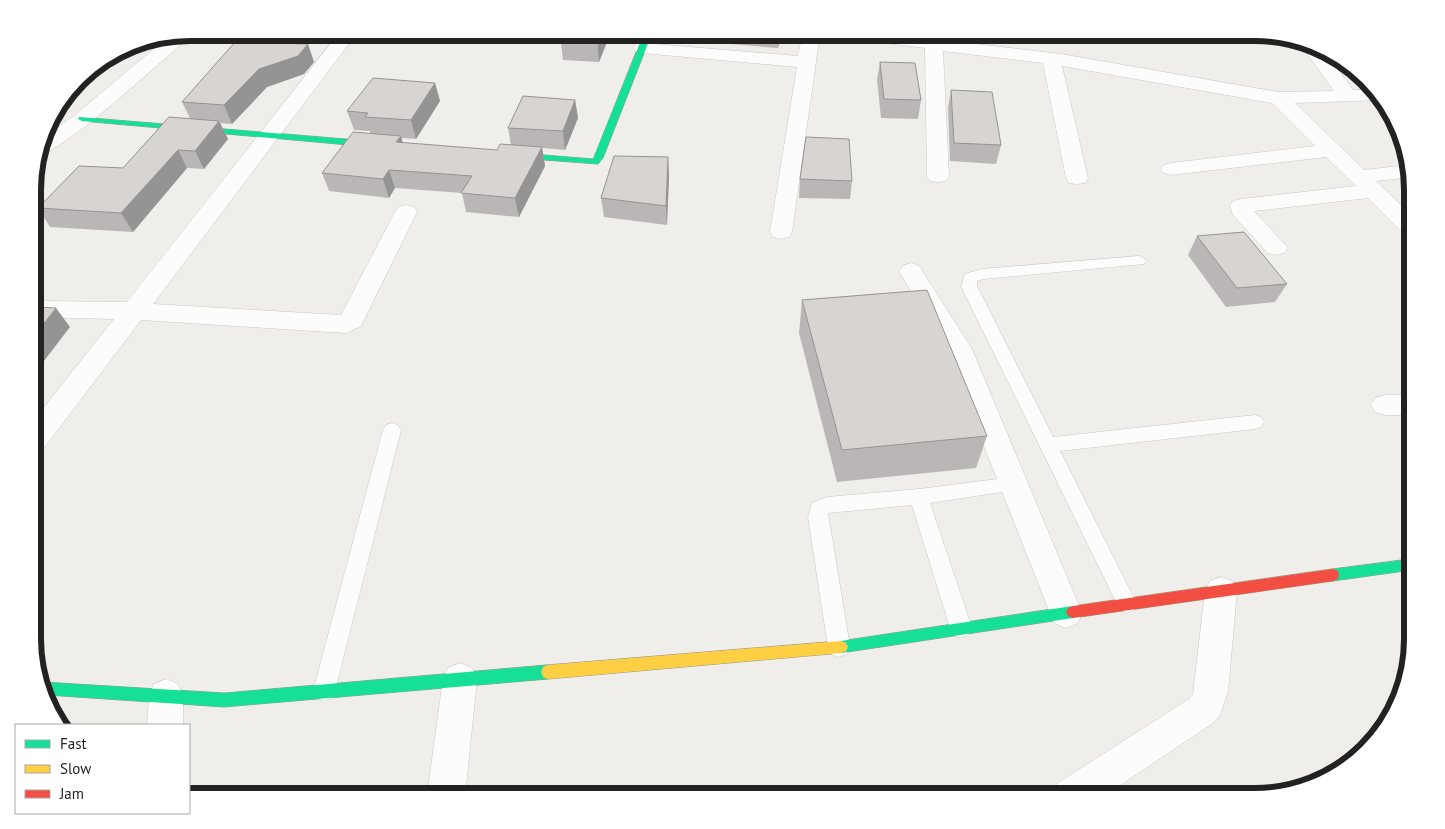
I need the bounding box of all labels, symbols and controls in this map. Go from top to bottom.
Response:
legend [15,724,190,814]
text: Fast [60,734,87,753]
text: Slow [60,759,91,778]
text: Jam [59,784,84,803]

